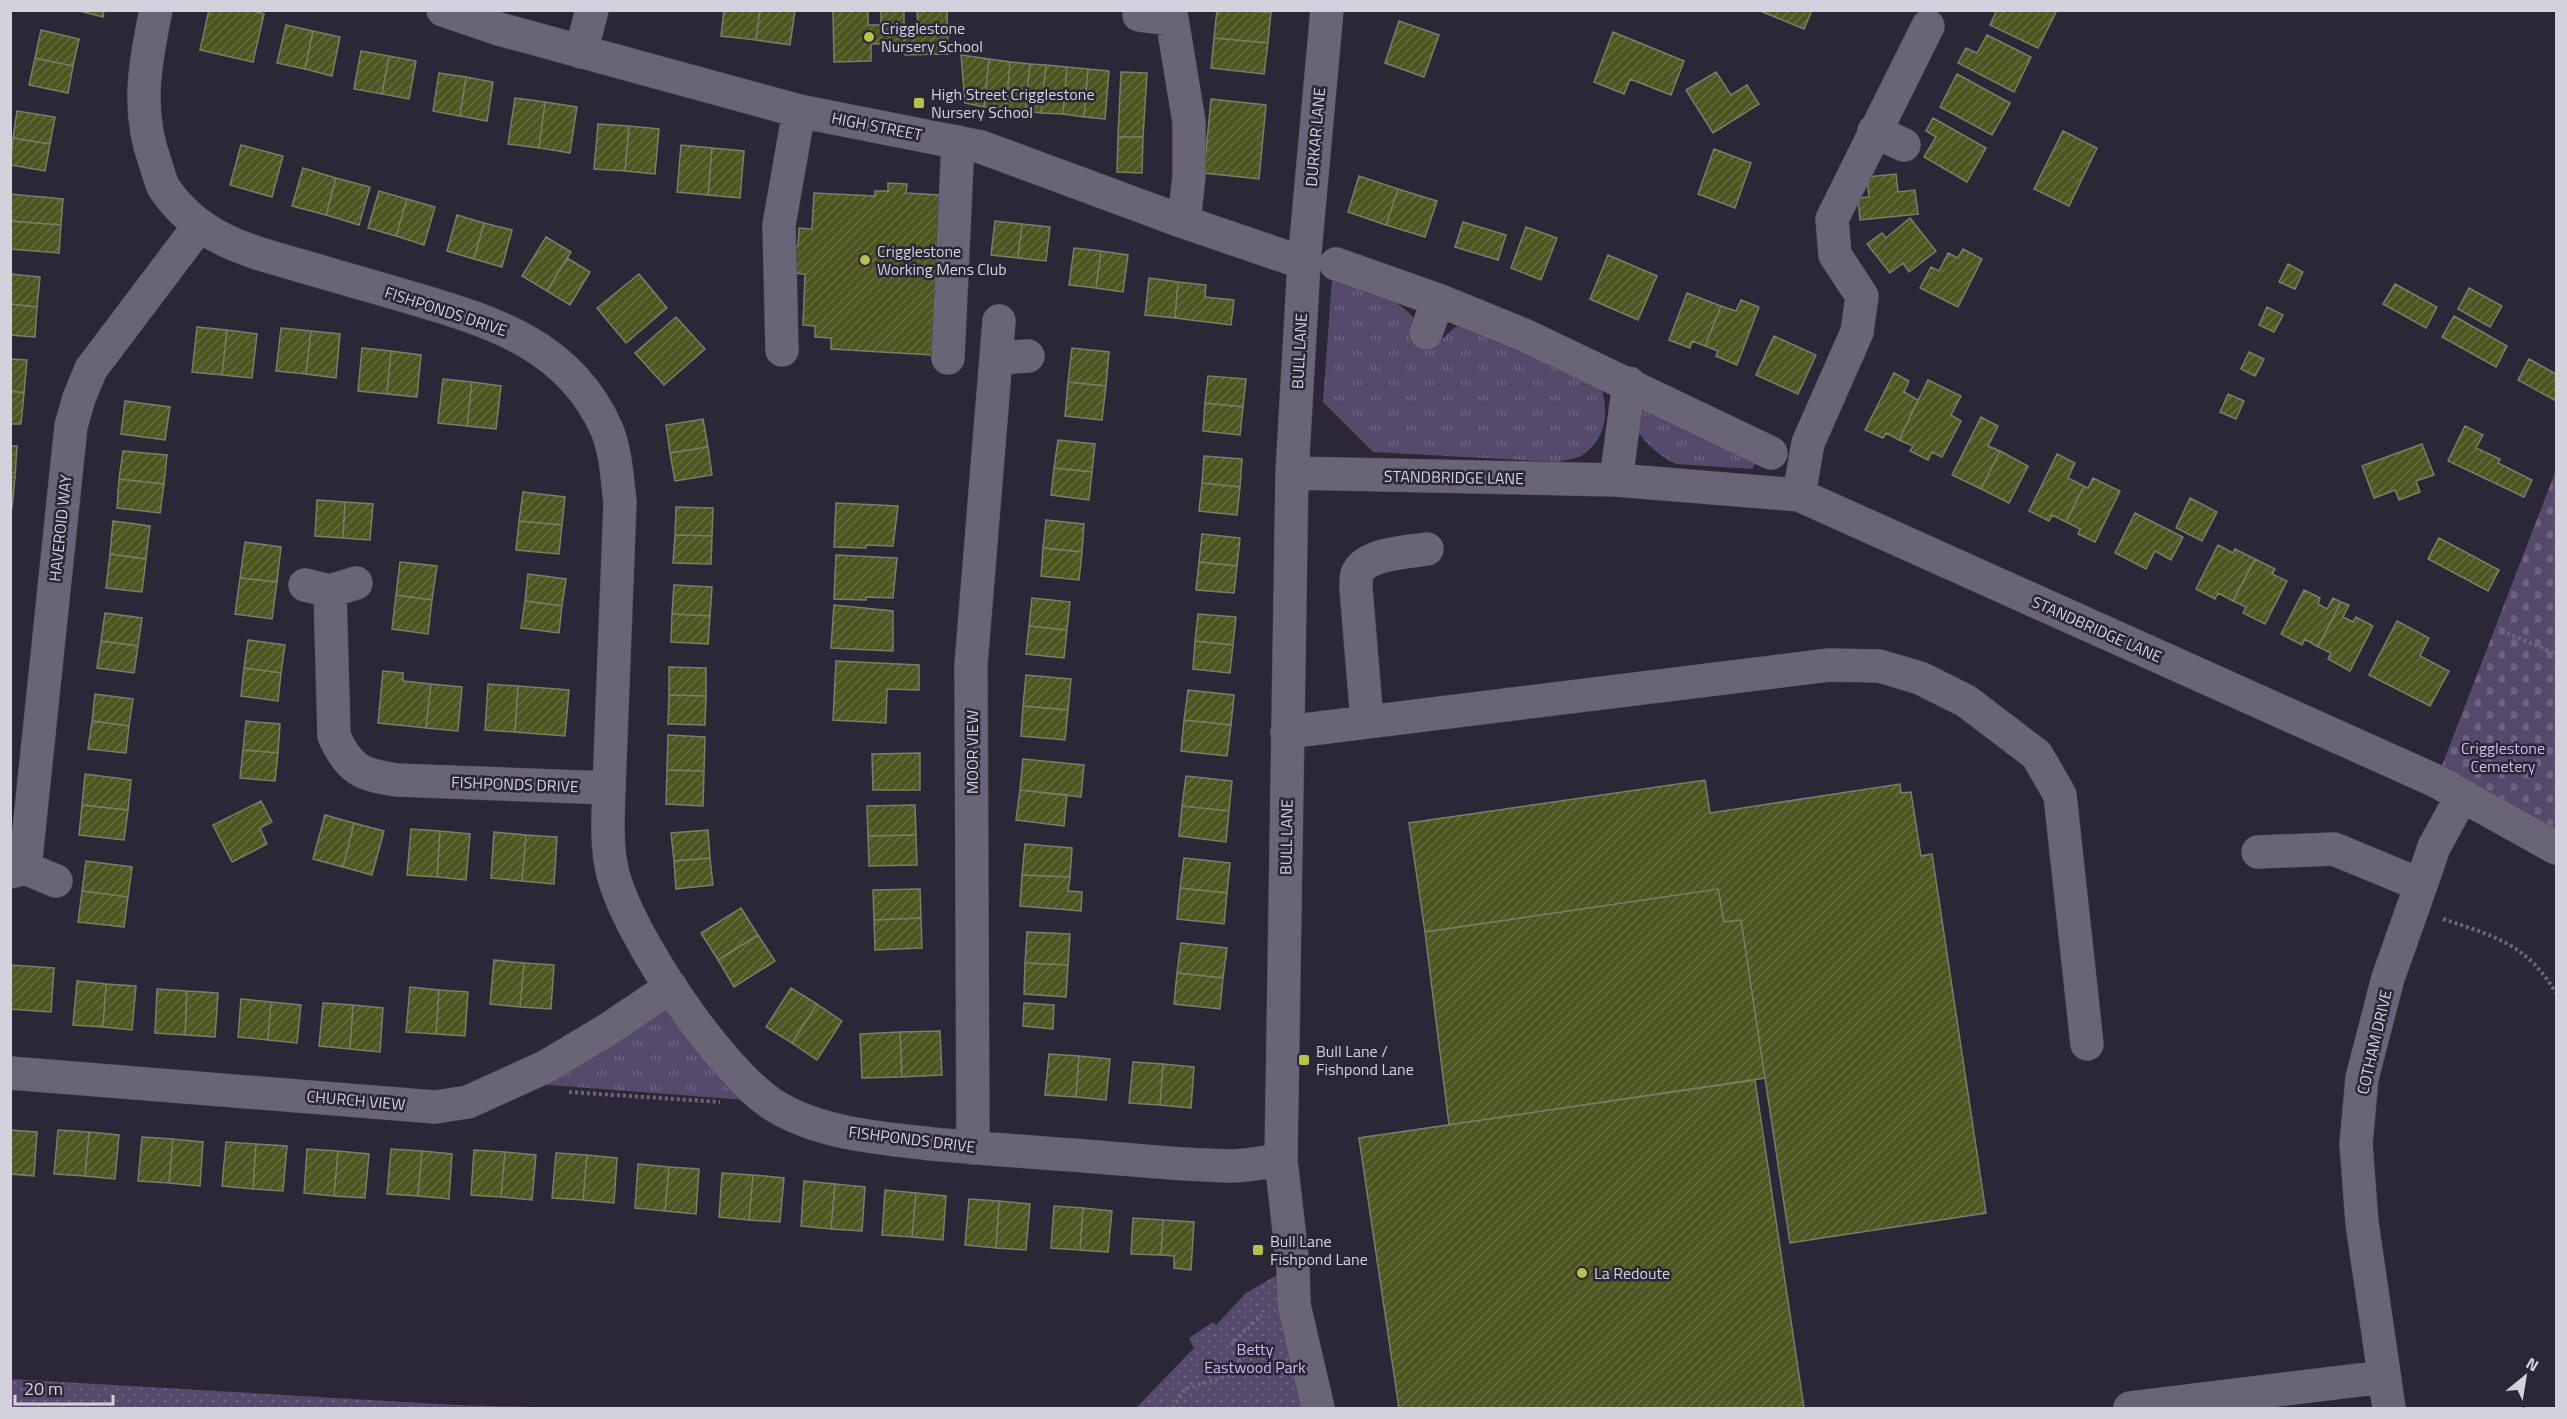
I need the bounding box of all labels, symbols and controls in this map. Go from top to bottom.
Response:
place label: Crigglestone Nursery School [881,16,983,58]
marker: Crigglestone Nursery School [862,30,876,44]
place label: High Street Crigglestone Nursery School [931,82,1095,124]
street label: DURKAR LANE [1299,86,1331,188]
marker: High Street Crigglestone Nursery School [912,96,926,110]
street label: HIGH STREET [830,105,925,147]
place label: Crigglestone Working Mens Club [877,239,1007,281]
marker: Crigglestone Working Mens Club [858,253,872,267]
street label: FISHPONDS DRIVE [382,280,510,342]
street label: BULL LANE [1285,312,1313,390]
street label: STANDBRIDGE LANE [1384,464,1524,490]
street label: HAVEROID WAY [42,473,78,583]
street label: STANDBRIDGE LANE [2028,590,2166,669]
street label: MOOR VIEW [960,710,984,794]
park label: Crigglestone Cemetery [2461,736,2545,778]
street label: FISHPONDS DRIVE [451,770,579,798]
street label: BULL LANE [1273,799,1299,875]
street label: COTHAM DRIVE [2350,987,2398,1097]
place label: Bull Lane / Fishpond Lane [1316,1039,1414,1081]
marker: Bull Lane / Fishpond Lane [1297,1053,1311,1067]
street label: CHURCH VIEW [306,1084,406,1116]
street label: FISHPONDS DRIVE [847,1119,977,1159]
place label: Bull Lane Fishpond Lane [1270,1229,1368,1271]
marker: Bull Lane Fishpond Lane [1251,1243,1265,1257]
place label: La Redoute [1594,1261,1670,1285]
marker: La Redoute [1575,1266,1589,1280]
park label: Betty Eastwood Park [1204,1337,1306,1379]
north arrow [2495,1347,2555,1407]
text: N [2522,1351,2543,1377]
scale bar [15,1368,112,1406]
text: 20 m [24,1375,63,1402]

